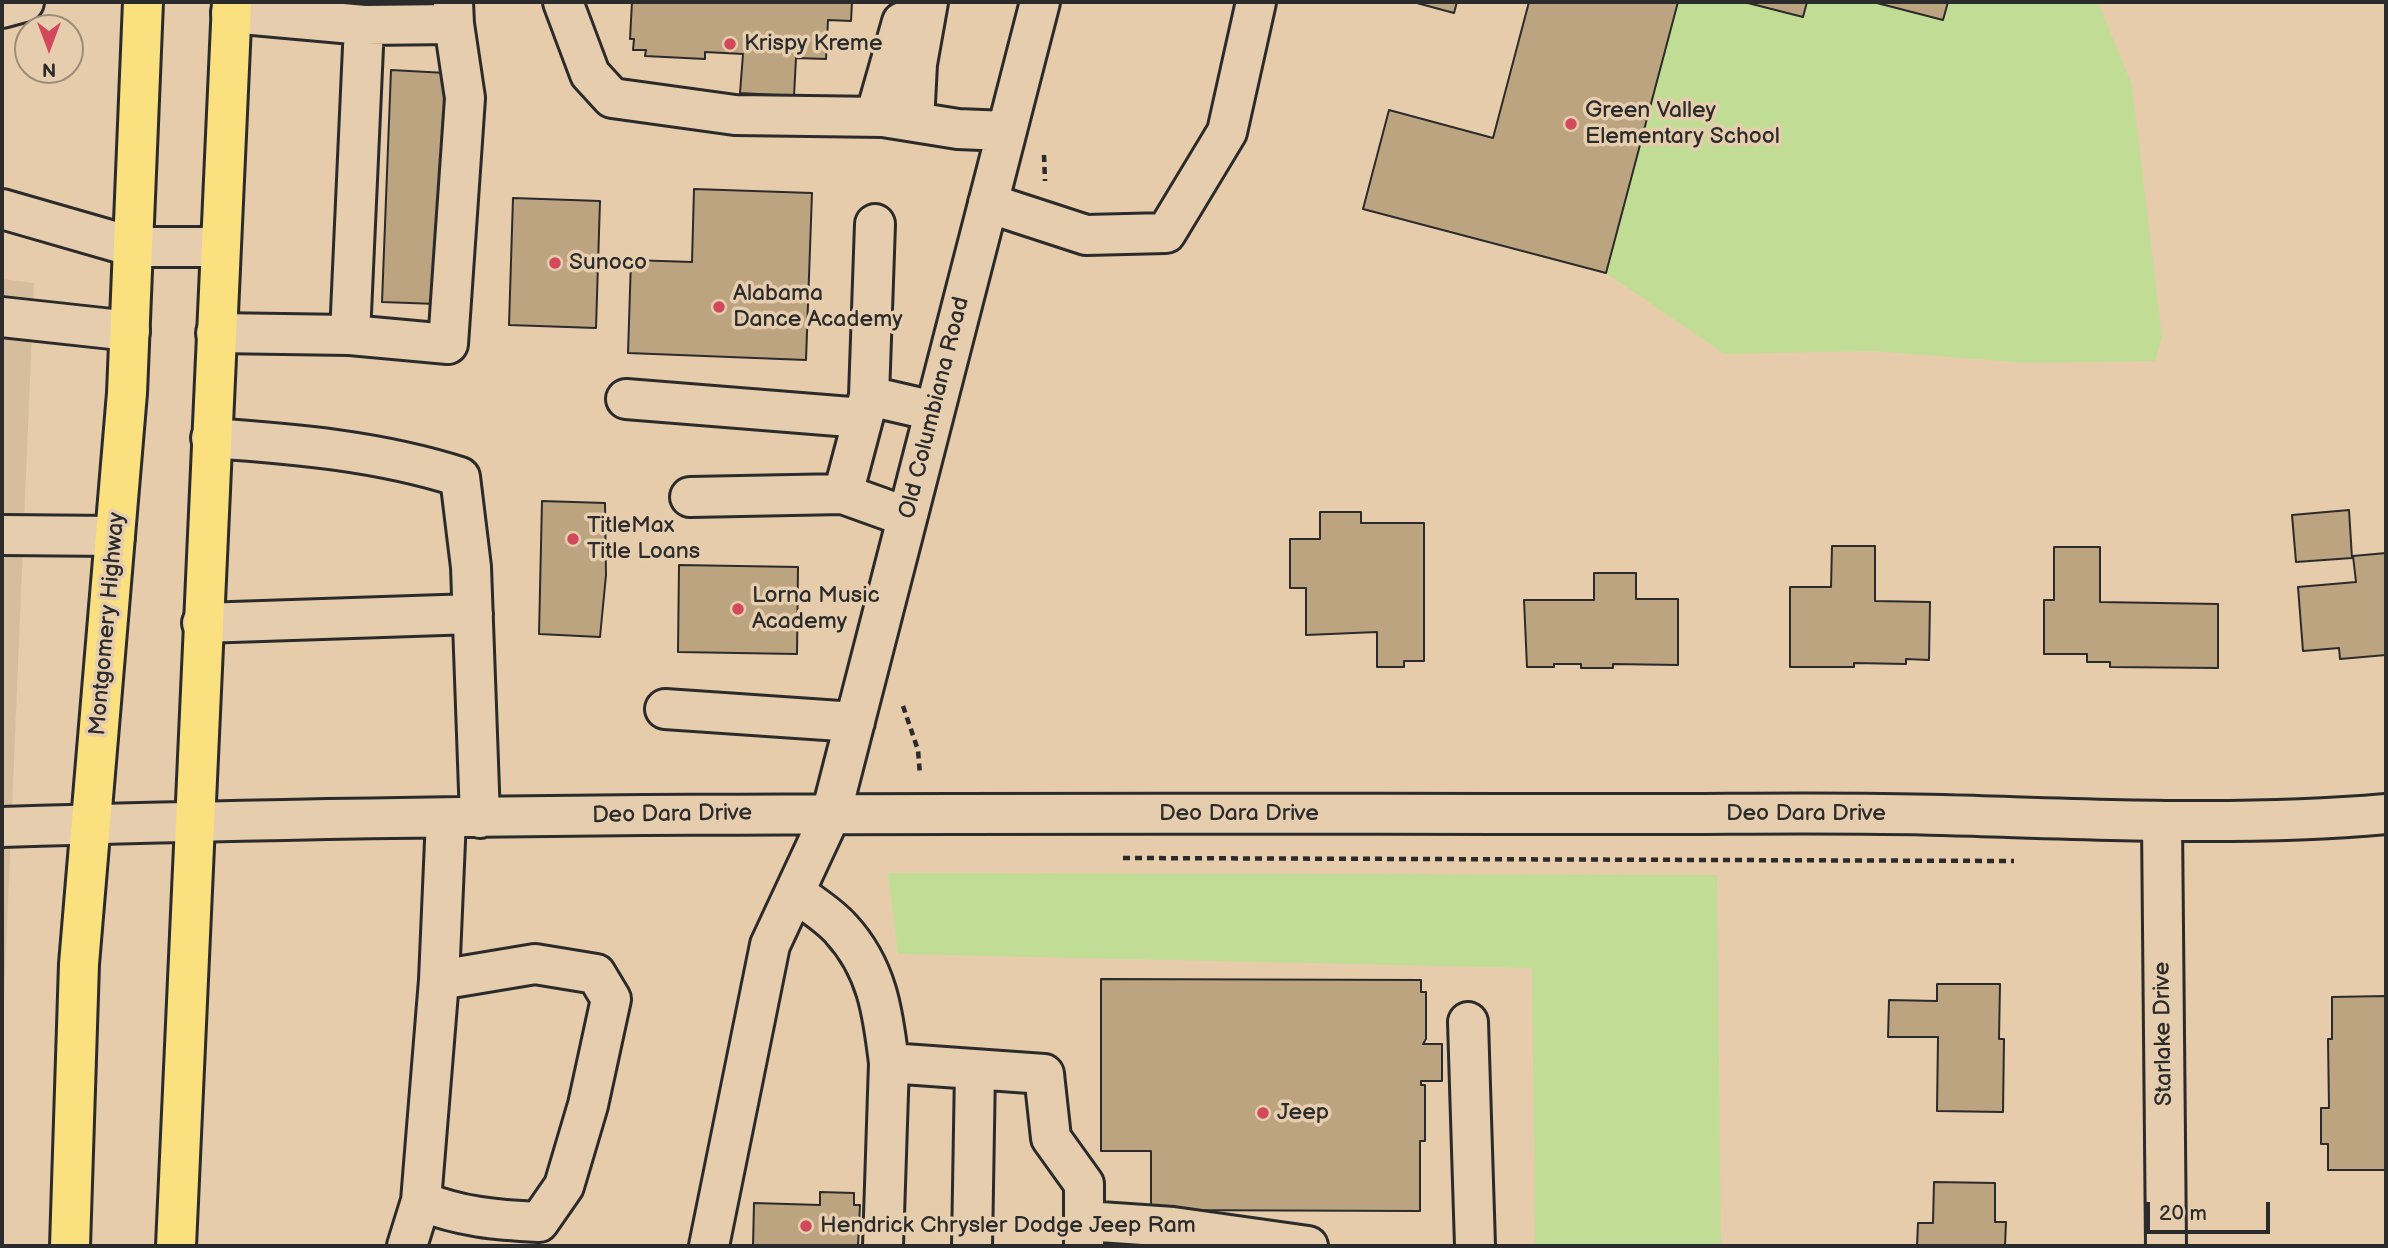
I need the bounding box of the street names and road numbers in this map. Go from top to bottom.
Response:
street label: Old Columbiana Road [894,294,976,522]
street label: Montgomery Highway [84,511,132,737]
street label: Deo Dara Drive [592,800,752,830]
street label: Deo Dara Drive [1159,800,1319,828]
street label: Deo Dara Drive [1726,800,1886,828]
street label: Starlake Drive [2149,962,2179,1106]

